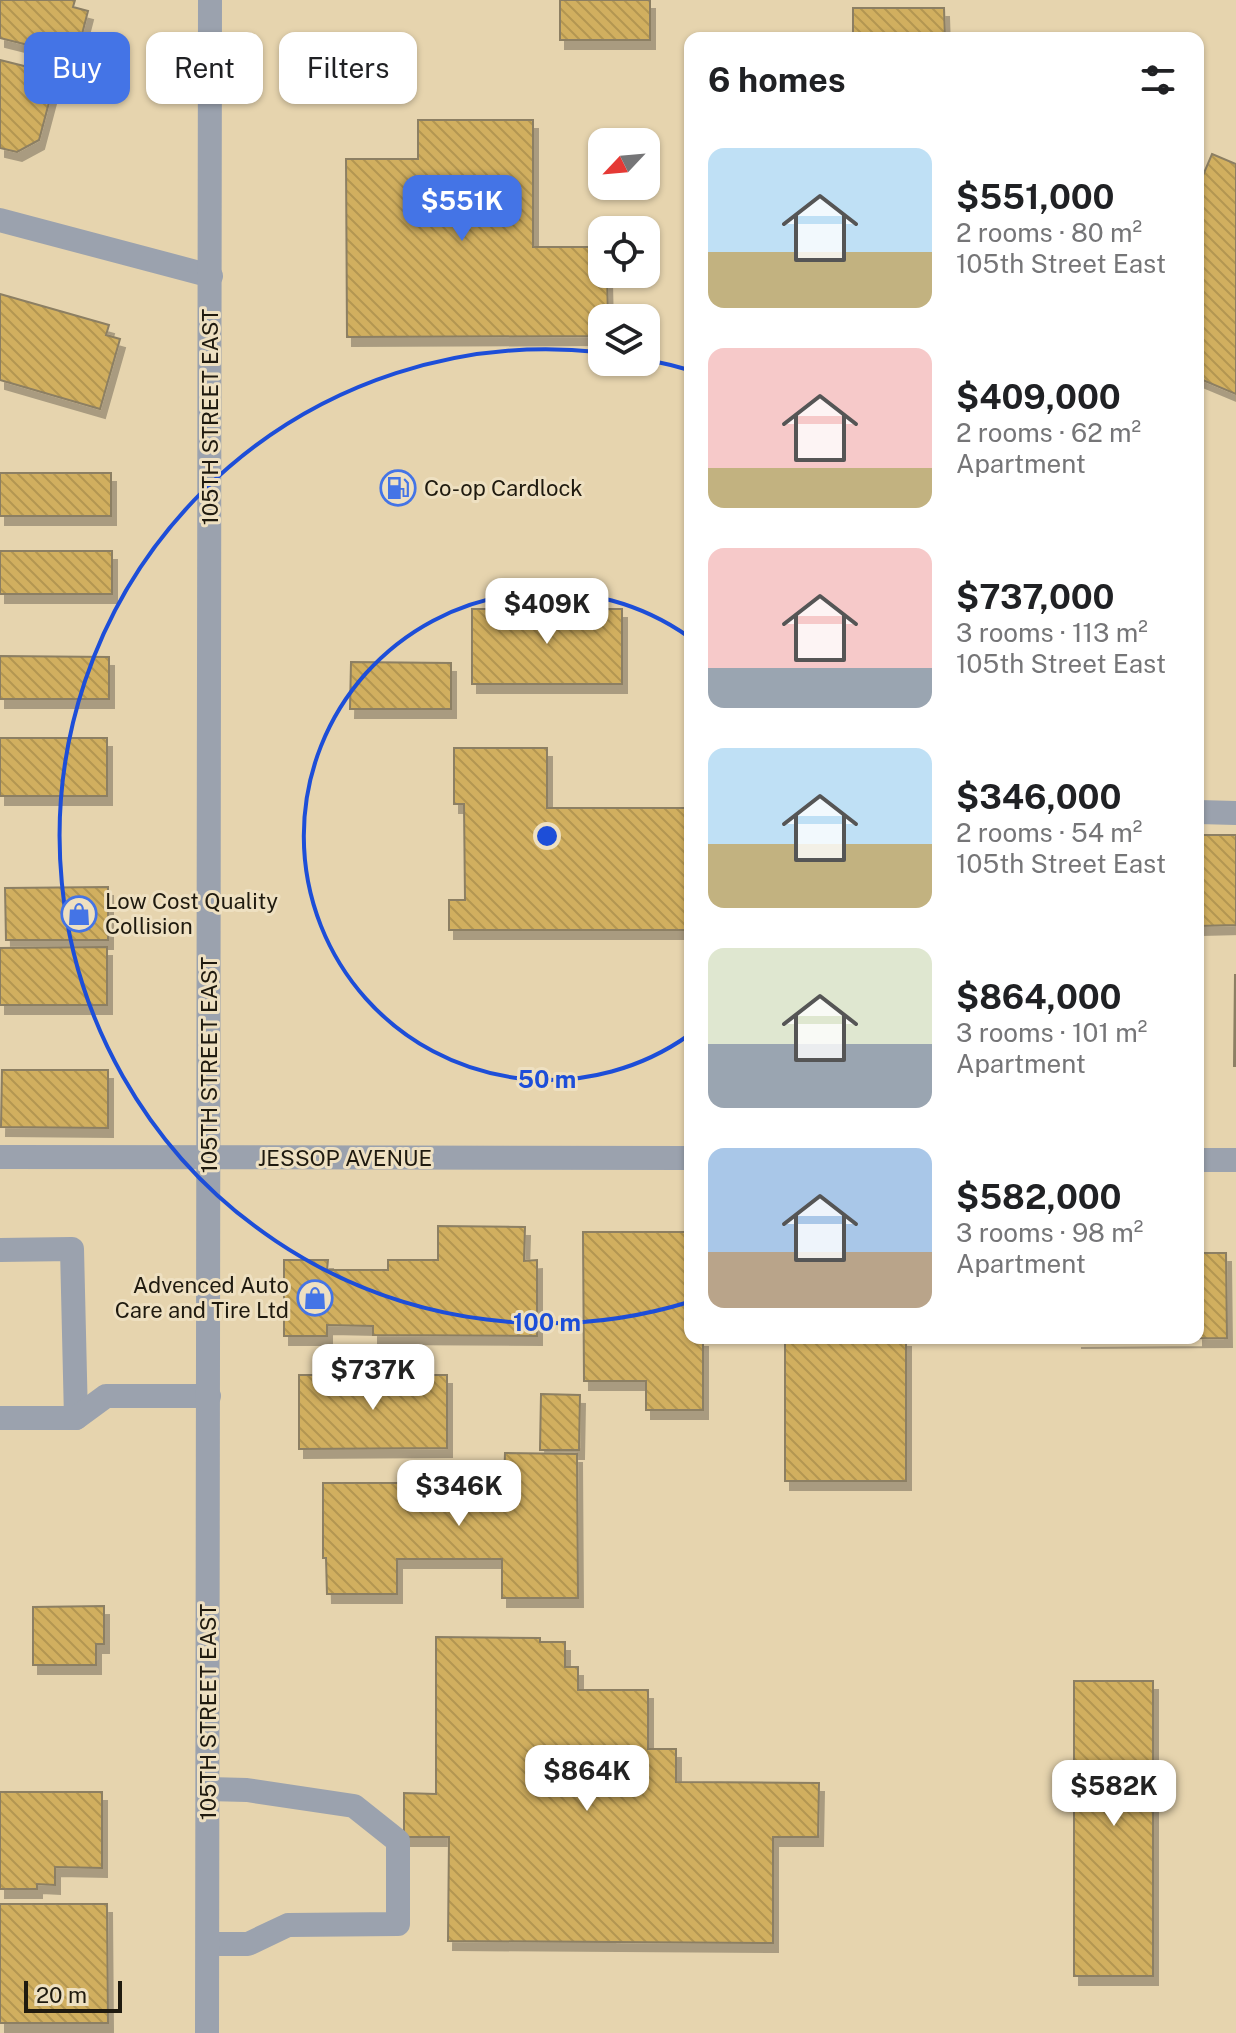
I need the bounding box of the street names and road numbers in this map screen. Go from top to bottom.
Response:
street label: 105TH STREET EAST [197,309,223,525]
street label: 105TH STREET EAST [196,957,222,1173]
street label: JESSOP AVENUE [258,1145,432,1171]
street label: 105TH STREET EAST [195,1604,221,1820]

